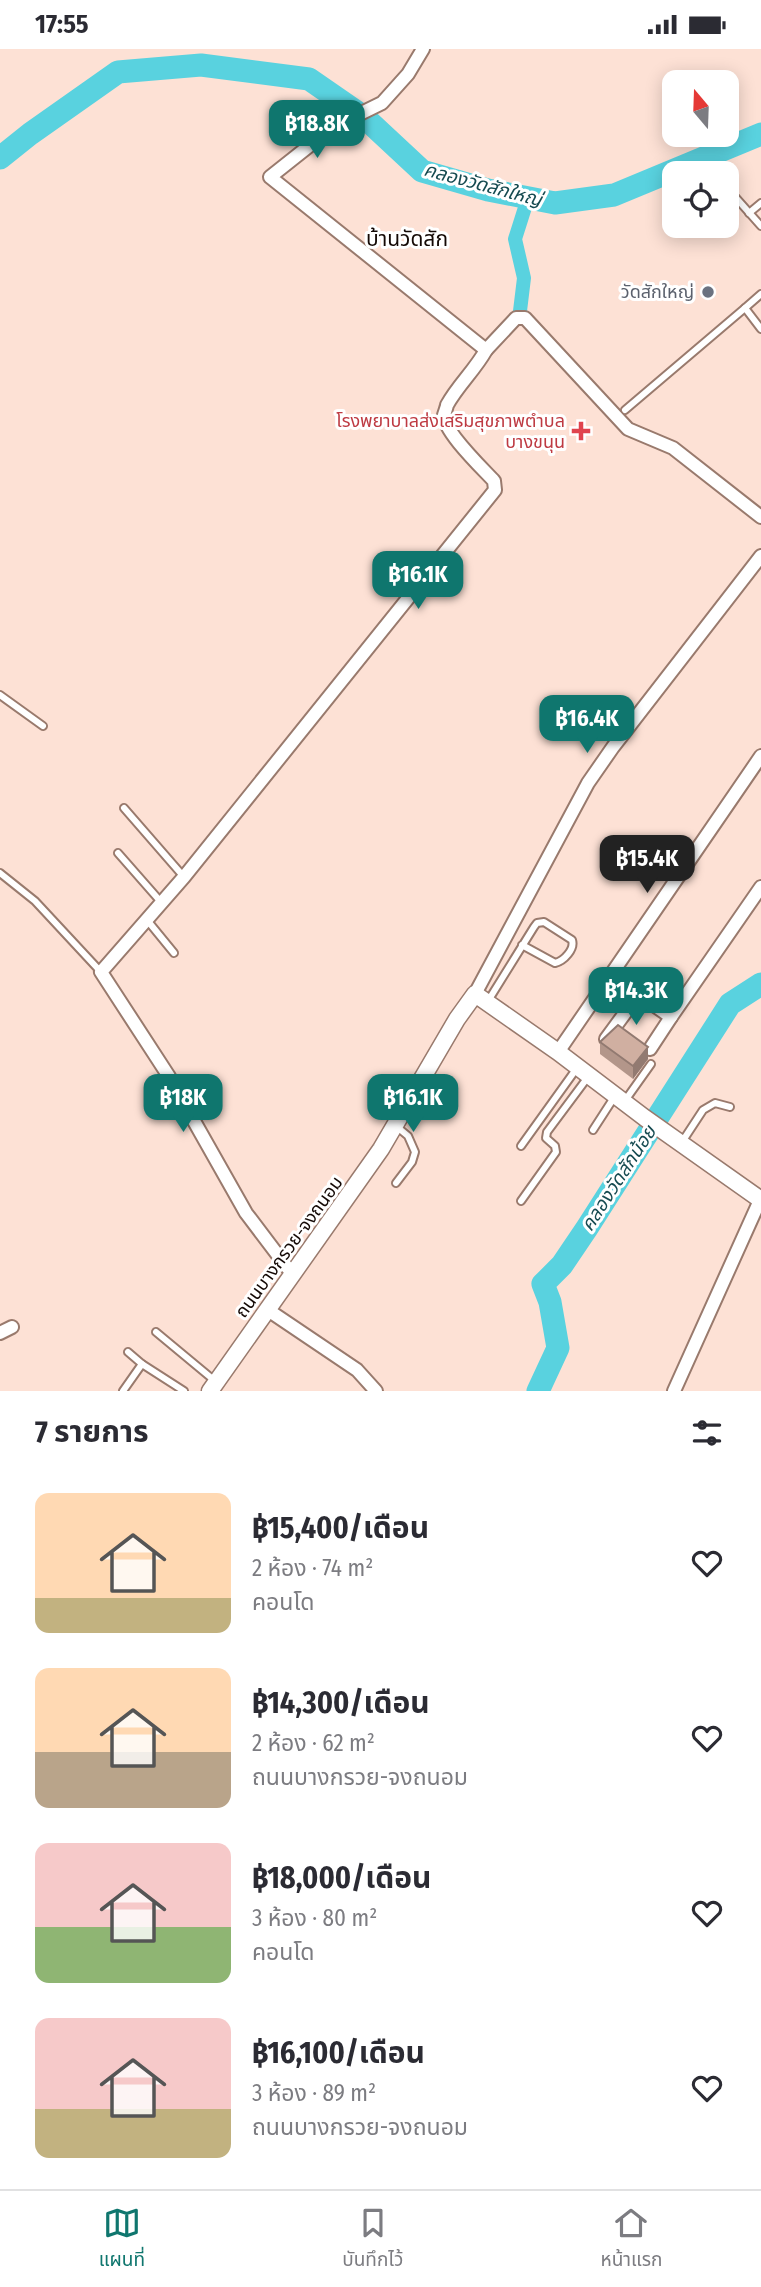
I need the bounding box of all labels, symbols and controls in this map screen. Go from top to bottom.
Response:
text: 17:55 [35,9,89,40]
north arrow [662,70,738,147]
map controls [662,70,739,238]
pin: ฿18.8K [260,101,374,160]
text: ฿18.8K [285,109,349,137]
water label: คลองวัดสักใหญ่ [422,158,547,212]
button: locate [662,161,739,238]
district label: บ้านวัดสัก [366,226,448,252]
place label: วัดสักใหญ่ [621,281,694,303]
marker: วัดสักใหญ่ [700,284,716,300]
place label: โรงพยาบาลส่งเสริมสุขภาพตำบล บางขนุน [336,410,565,453]
marker: โรงพยาบาลส่งเสริมสุขภาพตำบล บางขนุน [571,421,591,441]
pin: ฿16.1K [361,552,475,611]
text: ฿16.1K [388,560,448,588]
pin: ฿16.4K [530,695,644,755]
text: ฿16.4K [555,704,619,732]
pin: ฿15.4K [590,835,704,895]
text: ฿15.4K [616,844,678,872]
pin: ฿14.3K [579,967,693,1027]
text: ฿14.3K [604,976,668,1004]
pin: ฿18K [142,1075,224,1134]
pin: ฿16.1K [356,1075,470,1134]
text: ฿18K [160,1083,206,1111]
text: ฿16.1K [383,1083,443,1111]
water label: คลองวัดสักน้อย [576,1120,662,1235]
street label: ถนนบางกรวย-จงถนอม [230,1172,348,1322]
text: 7 รายการ [35,1414,149,1450]
icon: filters [688,1414,726,1452]
text: ฿15,400/เดือน [252,1510,429,1546]
icon: home [91,1521,175,1605]
icon: heart [688,1544,726,1582]
text: 2 ห้อง · 74 m² [252,1554,373,1582]
text: คอนโด [252,1588,314,1616]
text: ฿14,300/เดือน [252,1685,430,1721]
icon: home [91,1696,175,1780]
icon: heart [688,1719,726,1757]
text: 2 ห้อง · 62 m² [252,1729,375,1757]
text: ถนนบางกรวย-จงถนอม [252,1763,468,1791]
text: ฿18,000/เดือน [252,1860,431,1896]
icon: home [91,1871,175,1955]
icon: heart [688,1894,726,1932]
text: 3 ห้อง · 80 m² [252,1904,377,1932]
text: คอนโด [252,1938,314,1966]
text: ฿16,100/เดือน [252,2035,425,2071]
icon: home [91,2046,175,2130]
icon: heart [688,2069,726,2107]
text: 3 ห้อง · 89 m² [252,2079,376,2107]
text: ถนนบางกรวย-จงถนอม [252,2113,468,2141]
tab: แผนที่ [99,2204,145,2275]
tab: บันทึกไว้ [342,2204,403,2275]
tab: หน้าแรก [601,2204,662,2275]

